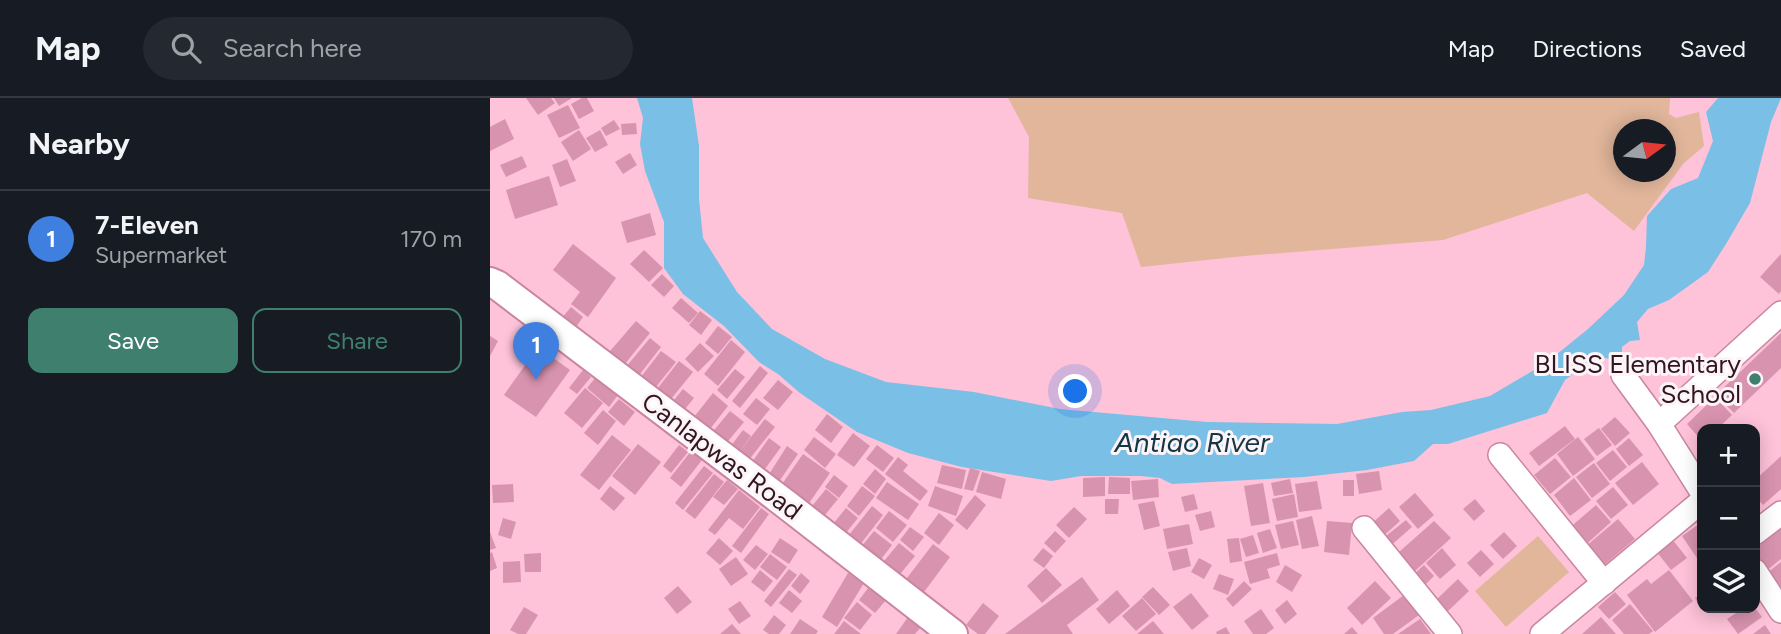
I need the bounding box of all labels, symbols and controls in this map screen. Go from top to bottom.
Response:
search box [143,17,633,80]
text: Map [35,29,101,68]
icon: search [167,29,205,67]
text: Search here [223,32,362,64]
text: Map [1448,34,1494,63]
text: Directions [1532,34,1642,63]
text: Saved [1680,34,1746,63]
north arrow [1613,119,1676,182]
text: Nearby [28,125,130,162]
text: 7-Eleven [95,209,199,241]
text: 1 [46,225,56,253]
text: 170 m [400,225,462,253]
text: Supermarket [95,241,227,269]
button: Save [28,308,238,373]
button: Share [252,308,462,373]
pin: 1 [513,322,559,380]
place label: BLISS Elementary School [1535,348,1741,410]
marker: BLISS Elementary School [1747,371,1763,387]
your location [1058,374,1092,408]
street label: Canlapwas Road [636,385,808,527]
map controls [1697,424,1760,613]
button: + [1697,424,1760,487]
water label: Antiao River [1114,425,1271,459]
button: − [1697,487,1760,550]
button: layers [1697,550,1760,613]

